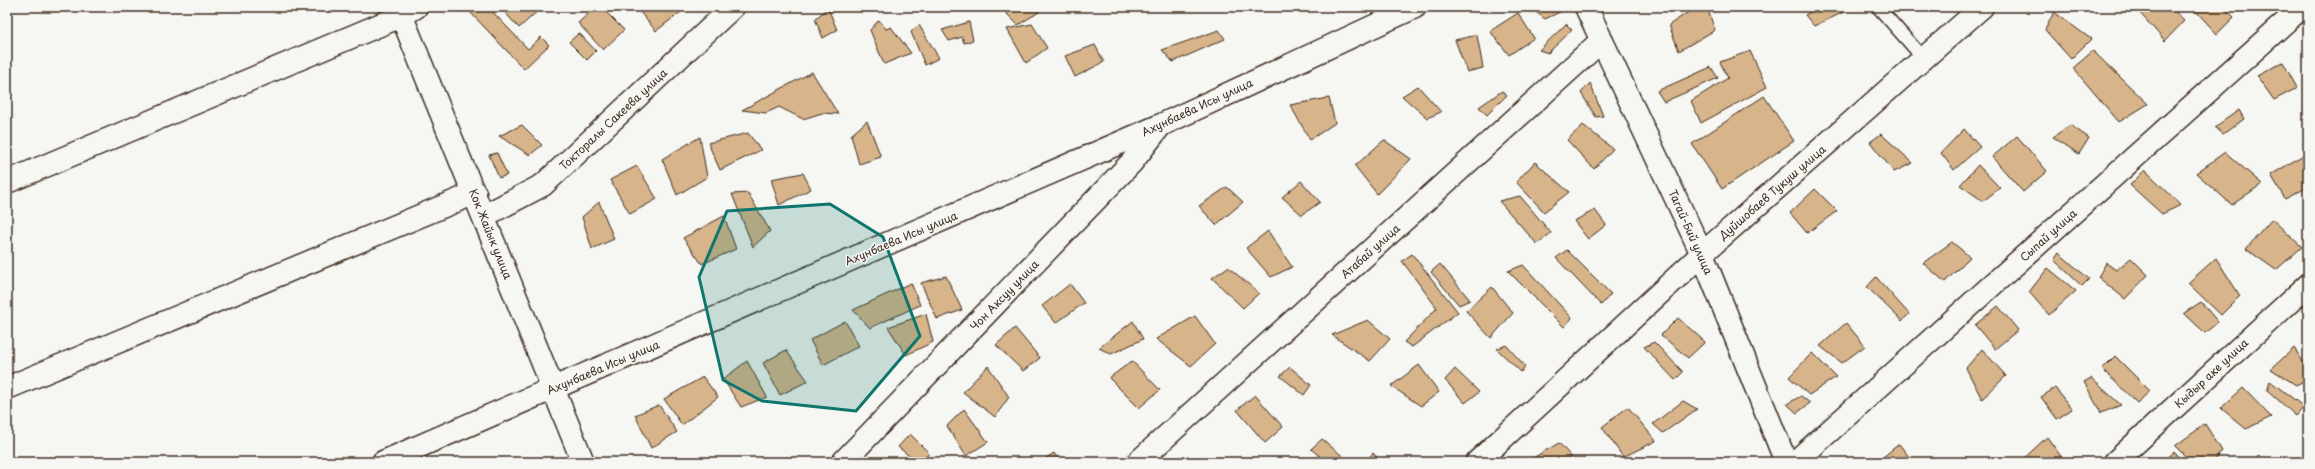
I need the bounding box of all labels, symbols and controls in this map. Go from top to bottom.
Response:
street label: Токторалы Сакеева улица [555,64,671,174]
street label: Ахунбаева Исы улица [1139,74,1256,140]
street label: Дуйшобаев Тукуш улица [1714,141,1829,244]
street label: Кок Жайык улица [465,186,517,282]
street label: Тагай-Бий улица [1665,187,1717,277]
street label: Сыпай улица [2016,205,2080,265]
street label: Ахунбаева Исы улица [842,207,960,269]
street label: Атабай улица [1337,220,1404,282]
street label: Чон Аксуу улица [966,256,1042,334]
street label: Кыдыр аке улица [2170,334,2252,412]
street label: Ахунбаева Исы улица [544,336,662,398]

